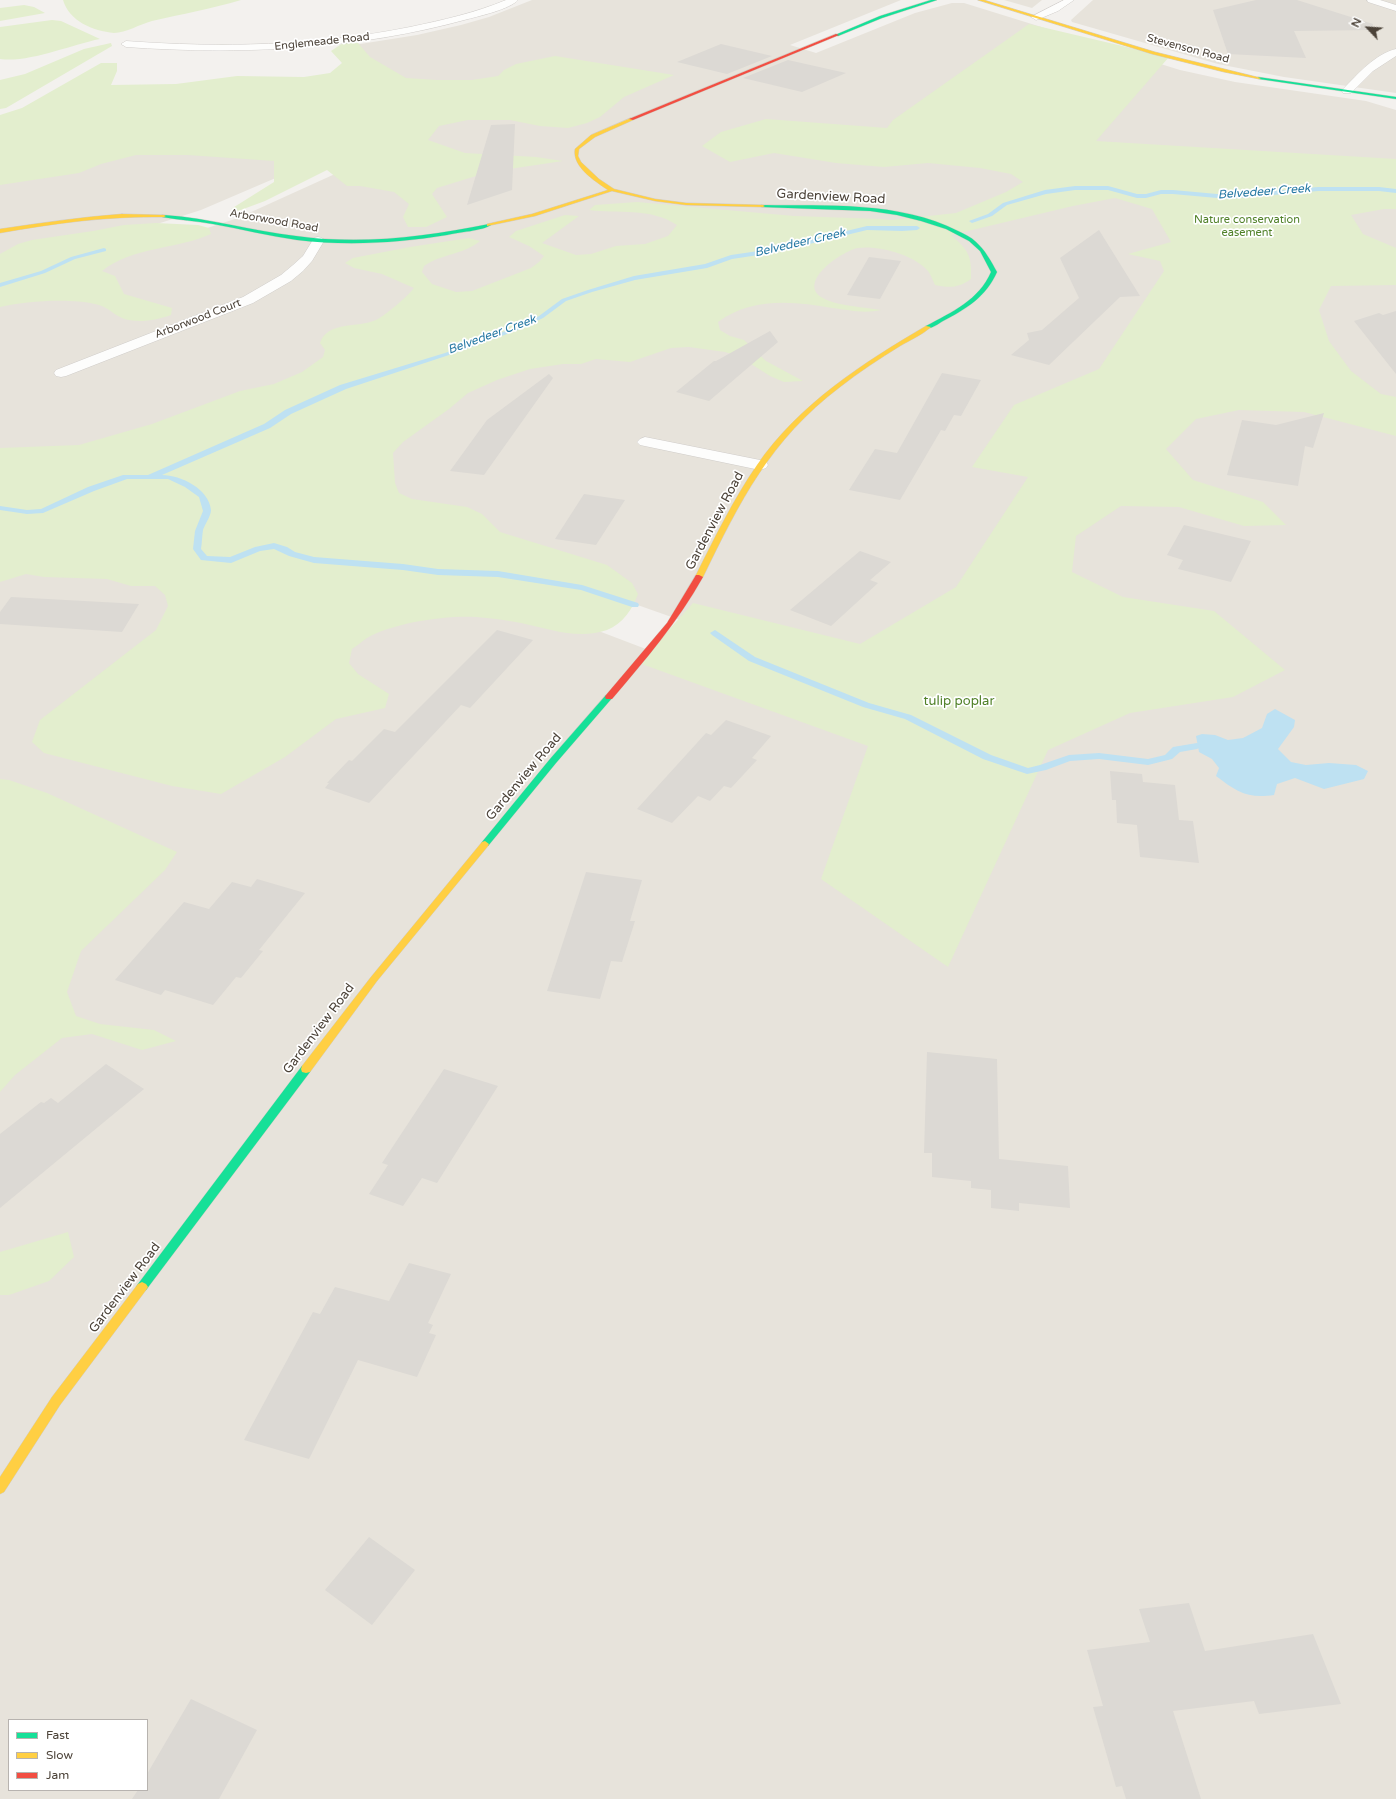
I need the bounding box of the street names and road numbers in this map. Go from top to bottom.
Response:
street label: Englemeade Road [274,30,370,54]
street label: Stevenson Road [1145,32,1231,66]
street label: Gardenview Road [776,186,886,208]
street label: Arborwood Road [229,207,319,235]
street label: Arborwood Court [153,296,243,342]
street label: Gardenview Road [683,469,747,573]
street label: Gardenview Road [483,730,565,824]
street label: Gardenview Road [280,981,358,1077]
street label: Gardenview Road [86,1240,164,1336]

